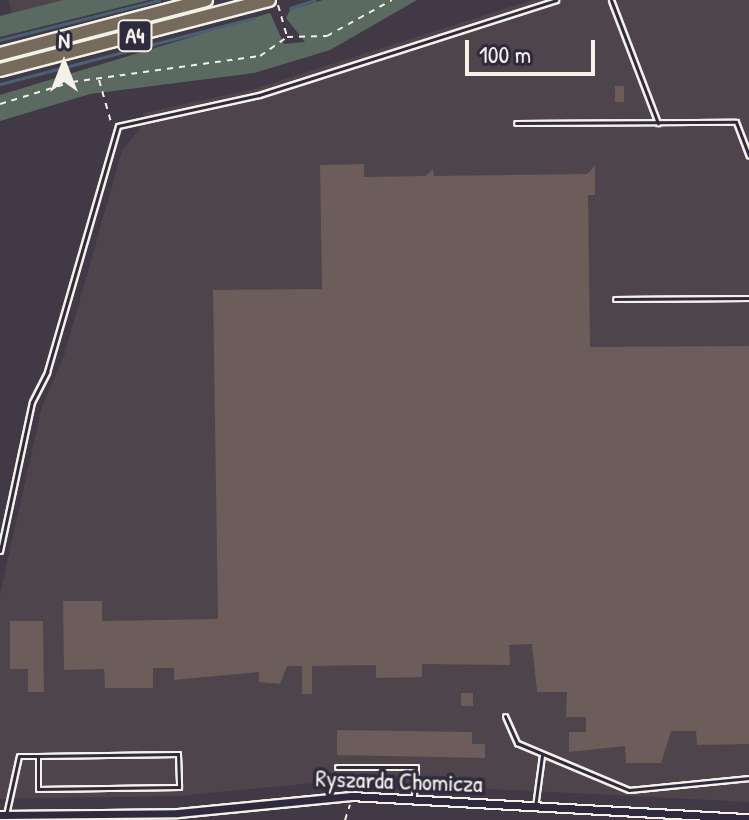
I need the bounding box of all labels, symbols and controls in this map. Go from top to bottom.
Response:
road number: A4 [117,18,153,54]
north arrow [24,24,104,104]
scale bar [469,24,599,74]
text: N [58,25,70,55]
text: 100 m [479,38,531,70]
street label: Ryszarda Chomicza [315,764,483,798]

